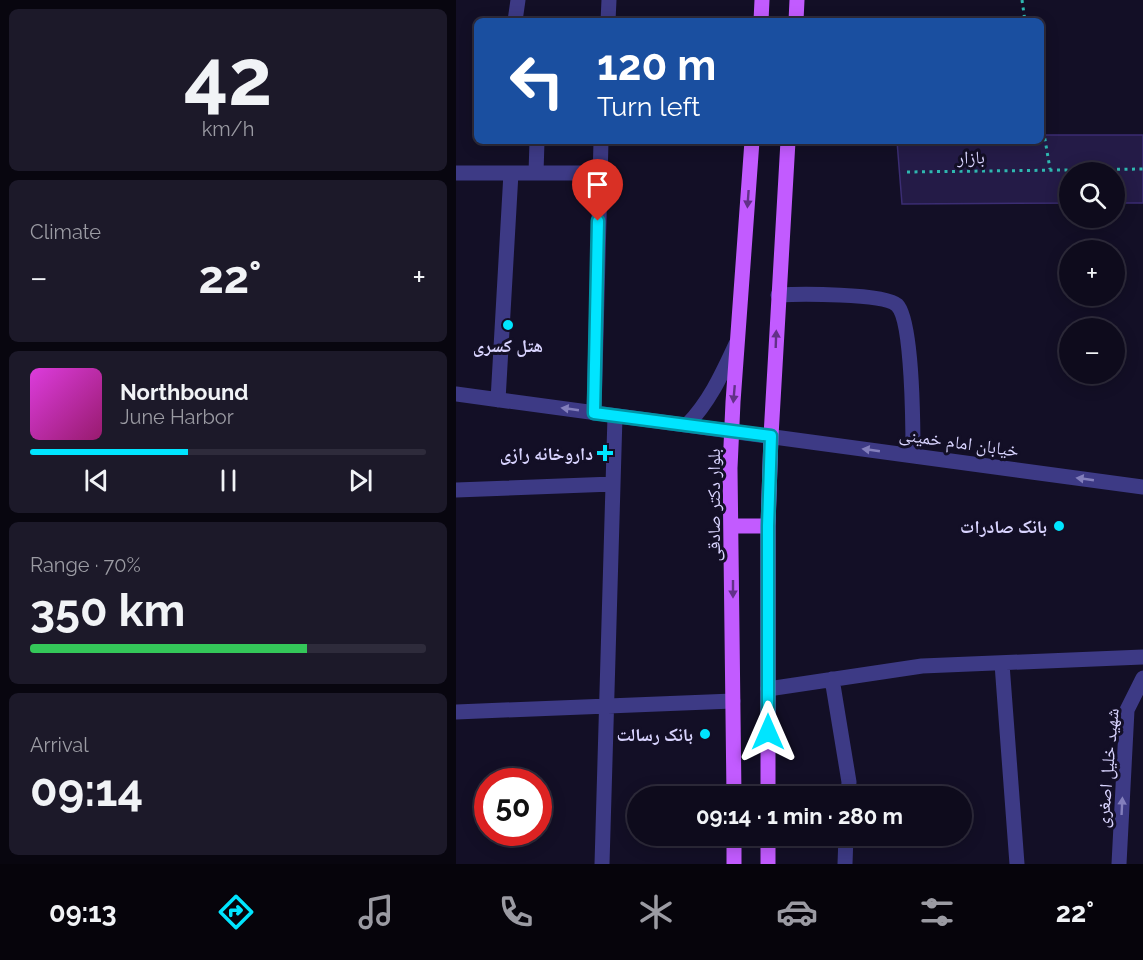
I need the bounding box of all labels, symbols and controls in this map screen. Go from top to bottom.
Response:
text: 42 [184,32,272,123]
text: 120 m [597,41,716,90]
icon: left [498,42,576,120]
text: Turn left [597,91,700,122]
text: km/h [202,117,254,141]
street label: بازار [956,146,985,168]
pin [572,159,623,221]
map controls [1059,162,1125,384]
button: search [1059,162,1125,228]
icon: arrive [581,168,614,201]
one-way arrow [743,190,753,209]
text: Climate [30,220,101,244]
button: + [1059,240,1125,306]
text: 22° [198,251,262,304]
text: − [30,258,48,297]
text: + [412,258,426,297]
marker: هتل کسری [501,318,515,332]
button: − [1059,318,1125,384]
one-way arrow [771,330,780,349]
place label: هتل کسری [473,335,543,357]
text: Northbound [120,379,249,405]
one-way arrow [729,384,739,403]
text: June Harbor [120,405,234,429]
one-way arrow [560,405,579,414]
street label: خیابان امام خمینی [898,423,1020,463]
place label: داروخانه رازی [500,443,593,465]
one-way arrow [861,445,880,454]
marker: داروخانه رازی [598,446,612,460]
street label: بلوار دکتر صادقی [703,448,725,561]
icon: previous [80,464,113,497]
icon: pause [212,464,245,497]
icon: next [344,464,377,497]
one-way arrow [1075,475,1094,484]
place label: بانک صادرات [960,516,1047,537]
marker: بانک صادرات [1052,519,1066,533]
text: Range · 70% [30,553,141,577]
one-way arrow [728,579,738,598]
text: 350 km [30,584,185,637]
position arrow [736,700,800,764]
street label: شهید خلیل اصغری [1091,707,1124,829]
place label: بانک رسالت [617,724,693,745]
marker: بانک رسالت [698,727,712,741]
text: Arrival [30,733,89,757]
text: 09:14 [30,764,143,817]
speed limit sign: 50 [474,768,552,846]
one-way arrow [1118,796,1127,815]
text: 09:14 · 1 min · 280 m [696,803,903,829]
icon: directions [215,891,257,933]
icon: music [355,891,397,933]
icon: phone [495,891,537,933]
icon: climate [635,891,677,933]
icon: car [776,891,818,933]
icon: filters [916,891,958,933]
text: 09:13 [49,897,117,928]
text: 22° [1056,897,1094,928]

